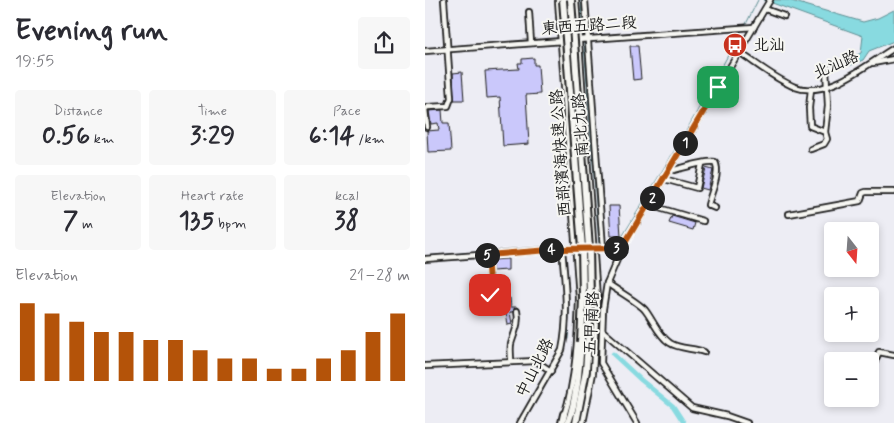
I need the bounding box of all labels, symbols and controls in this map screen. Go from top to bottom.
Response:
street label: 東西五路二段 [540,12,638,40]
text: Evening run [15,13,168,50]
button: share [358,17,410,69]
bus stop icon: 北汕 [722,32,748,58]
place label: 北汕 [753,35,785,56]
street label: 北汕路 [810,46,862,84]
text: 19:55 [15,51,54,72]
pin [697,66,739,108]
icon: arrive [704,73,732,101]
street label: 西部濱海快速公路 [546,88,576,218]
street label: 南北九路 [568,92,594,158]
text: Distance [54,102,103,120]
text: Time [198,102,227,120]
text: Pace [333,102,361,120]
text: 0.56 [42,120,90,153]
text: 3:29 [190,120,235,153]
text: 6:14 [309,120,355,153]
text: km [90,130,114,148]
text: /km [355,130,385,148]
pin: 1 [673,130,697,156]
text: 1 [682,134,689,152]
pin: 2 [639,186,665,210]
text: Elevation [51,187,106,205]
text: Heart rate [181,187,244,205]
text: kcal [335,187,359,205]
text: 2 [649,189,656,207]
text: 7 [63,205,78,238]
text: 135 [179,205,214,238]
text: 38 [334,205,359,238]
text: m [78,215,93,233]
text: bpm [214,215,246,233]
north arrow [824,222,879,278]
map controls [824,222,879,407]
pin: 3 [603,236,629,260]
pin: 4 [539,238,563,262]
text: 3 [613,239,620,257]
text: 4 [547,241,556,259]
pin: 5 [475,242,499,268]
text: 5 [483,246,492,264]
text: Elevation [15,265,78,286]
text: 21–28 m [349,265,410,286]
pin [469,274,511,316]
icon: check [476,281,504,309]
button: + [824,287,879,342]
street label: 五甲南路 [580,290,604,356]
street label: 中山北路 [511,335,559,401]
button: − [824,352,879,407]

